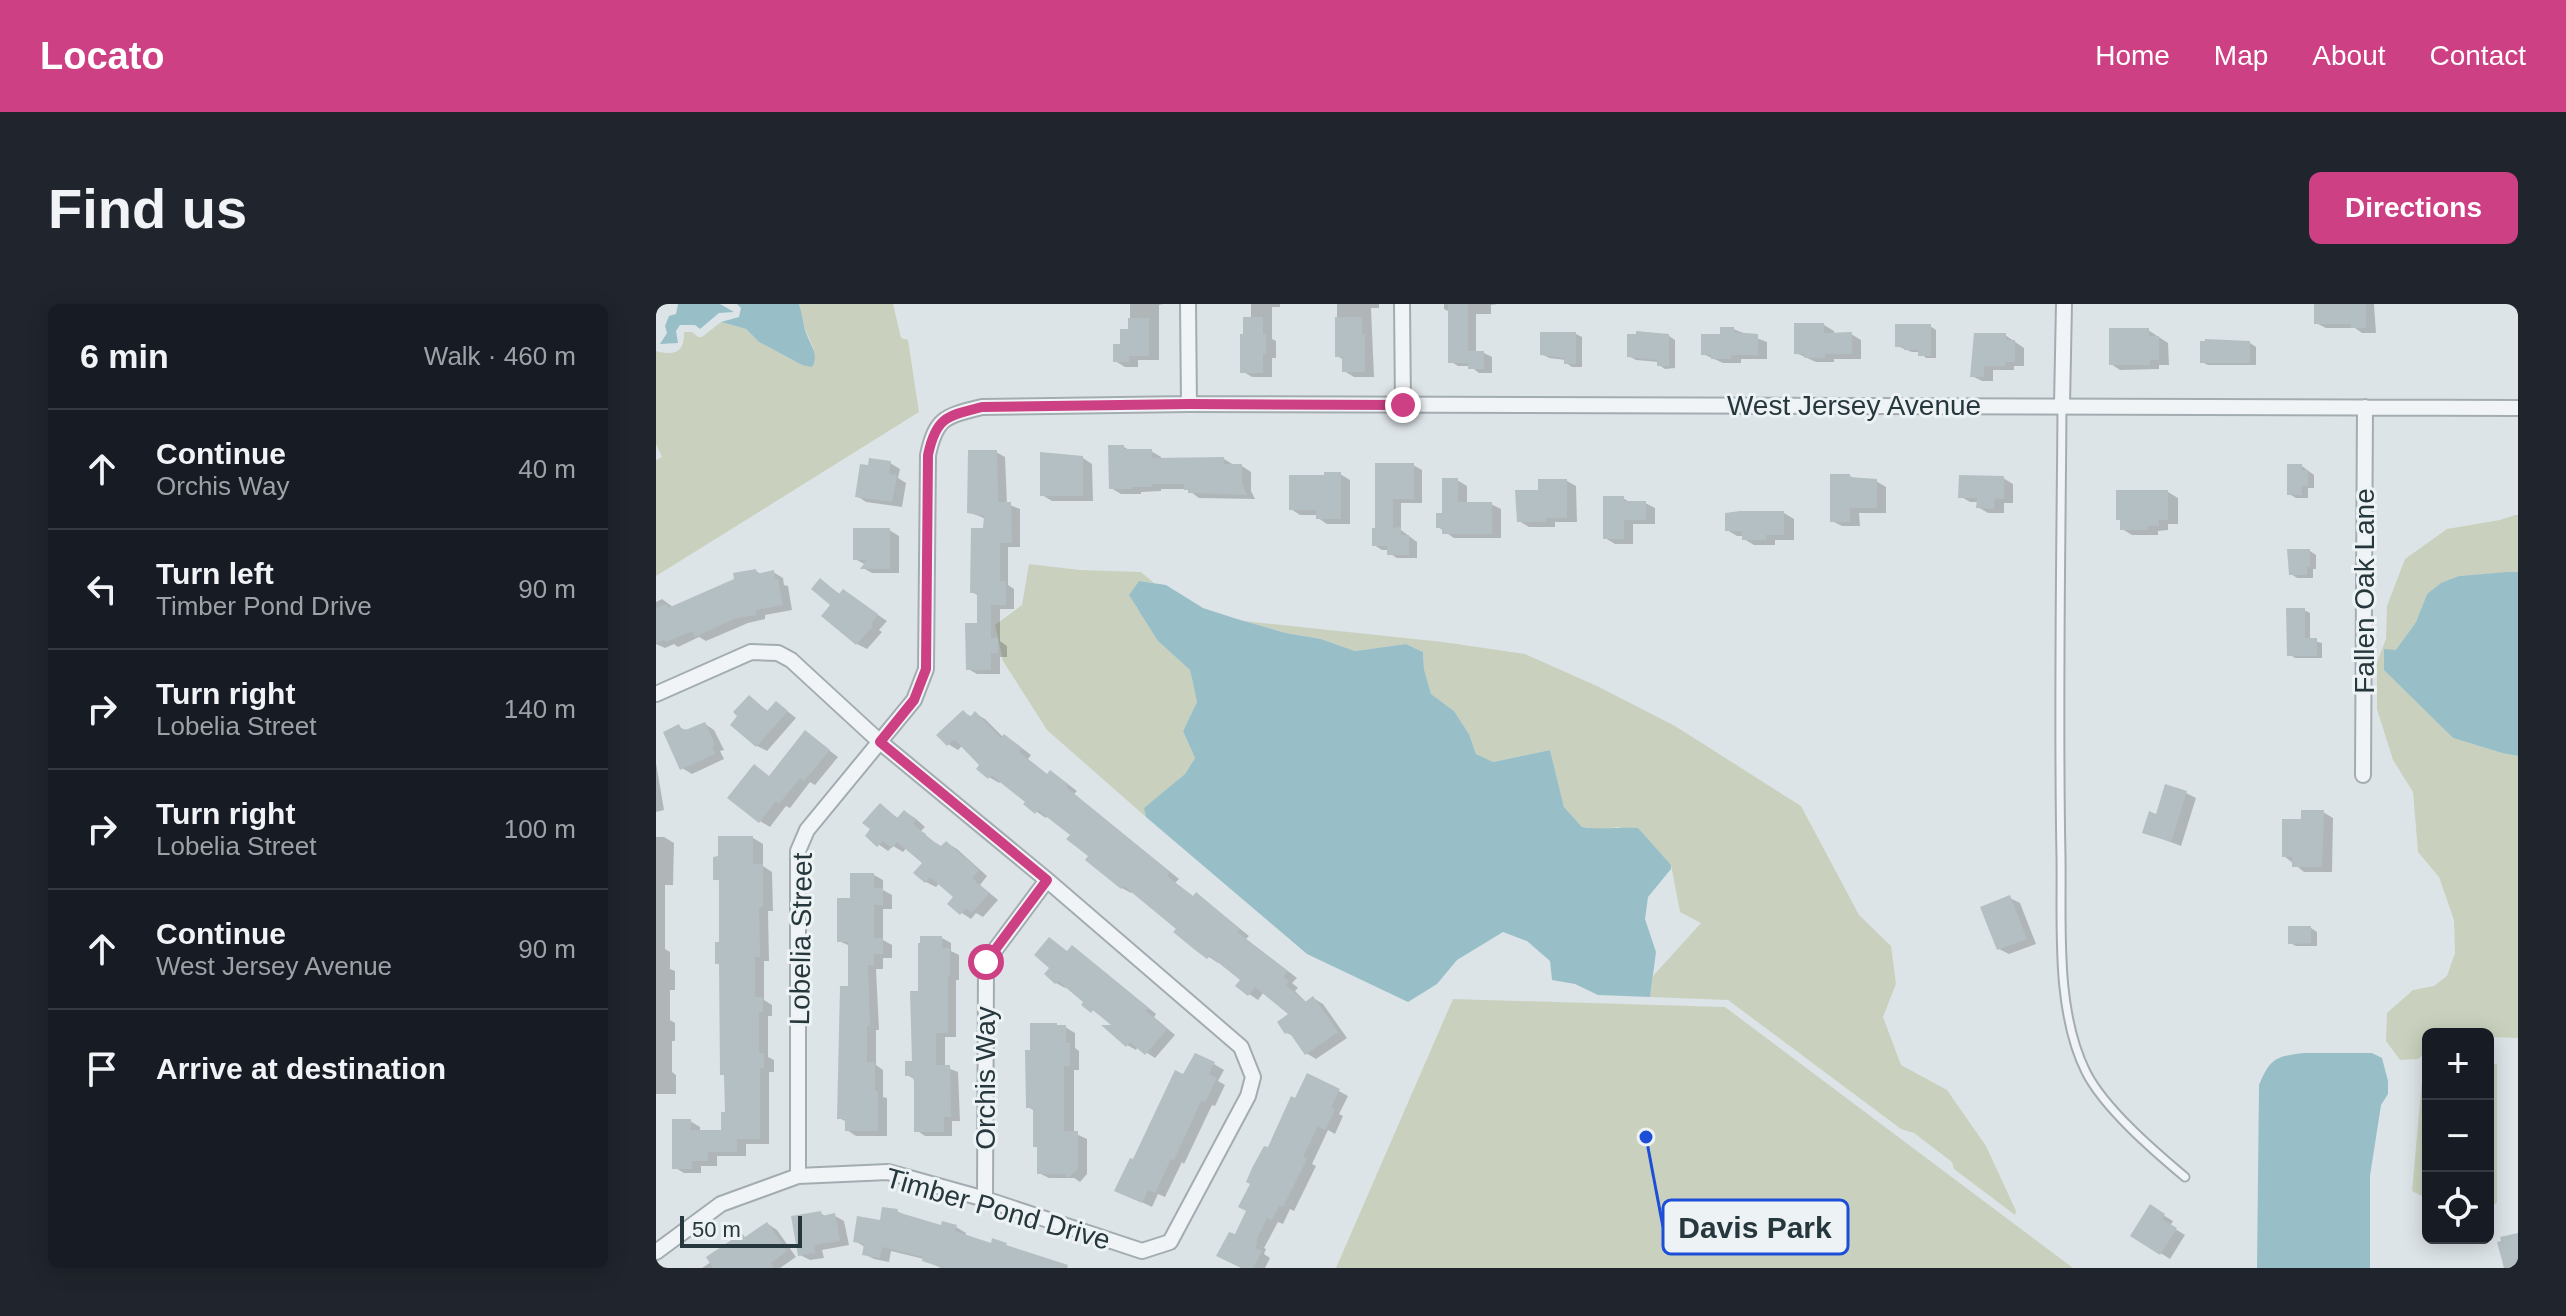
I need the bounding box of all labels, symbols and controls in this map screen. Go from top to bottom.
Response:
text: Locato [40,35,165,77]
text: Home [2095,40,2170,71]
text: Map [2214,40,2268,71]
text: About [2312,40,2386,71]
text: Contact [2430,40,2526,71]
button: Directions [2309,172,2518,244]
text: Find us [48,177,247,240]
text: 6 min [80,337,169,375]
text: Walk · 460 m [424,341,576,371]
route end [1385,387,1421,423]
street label: West Jersey Avenue [1727,390,1981,421]
text: Continue [156,437,286,470]
icon: ahead [80,447,124,491]
text: 40 m [518,454,576,484]
text: Orchis Way [156,471,289,501]
street label: Fallen Oak Lane [2349,488,2380,694]
text: Turn left [156,557,274,590]
icon: left [80,567,124,611]
text: 90 m [518,574,576,604]
text: Timber Pond Drive [156,591,372,621]
text: Turn right [156,677,295,710]
icon: right [80,687,124,731]
text: 140 m [504,694,576,724]
text: Lobelia Street [156,711,316,741]
text: Turn right [156,797,295,830]
icon: right [80,807,124,851]
text: 100 m [504,814,576,844]
text: Lobelia Street [156,831,316,861]
street label: Lobelia Street [784,852,818,1026]
text: Continue [156,917,286,950]
icon: ahead [80,927,124,971]
text: 90 m [518,934,576,964]
route start [968,944,1004,980]
text: West Jersey Avenue [156,951,392,981]
street label: Orchis Way [970,1006,1001,1150]
map controls [2422,1028,2494,1244]
button: + [2422,1028,2494,1100]
icon: arrive [80,1047,124,1091]
text: Arrive at destination [156,1052,446,1085]
button: − [2422,1100,2494,1172]
street label: Timber Pond Drive [882,1162,1114,1256]
button: locate [2422,1172,2494,1244]
callout: Davis Park [1663,1200,1848,1254]
text: Davis Park [1678,1211,1832,1244]
scale bar [680,1212,802,1248]
text: 50 m [692,1217,741,1242]

